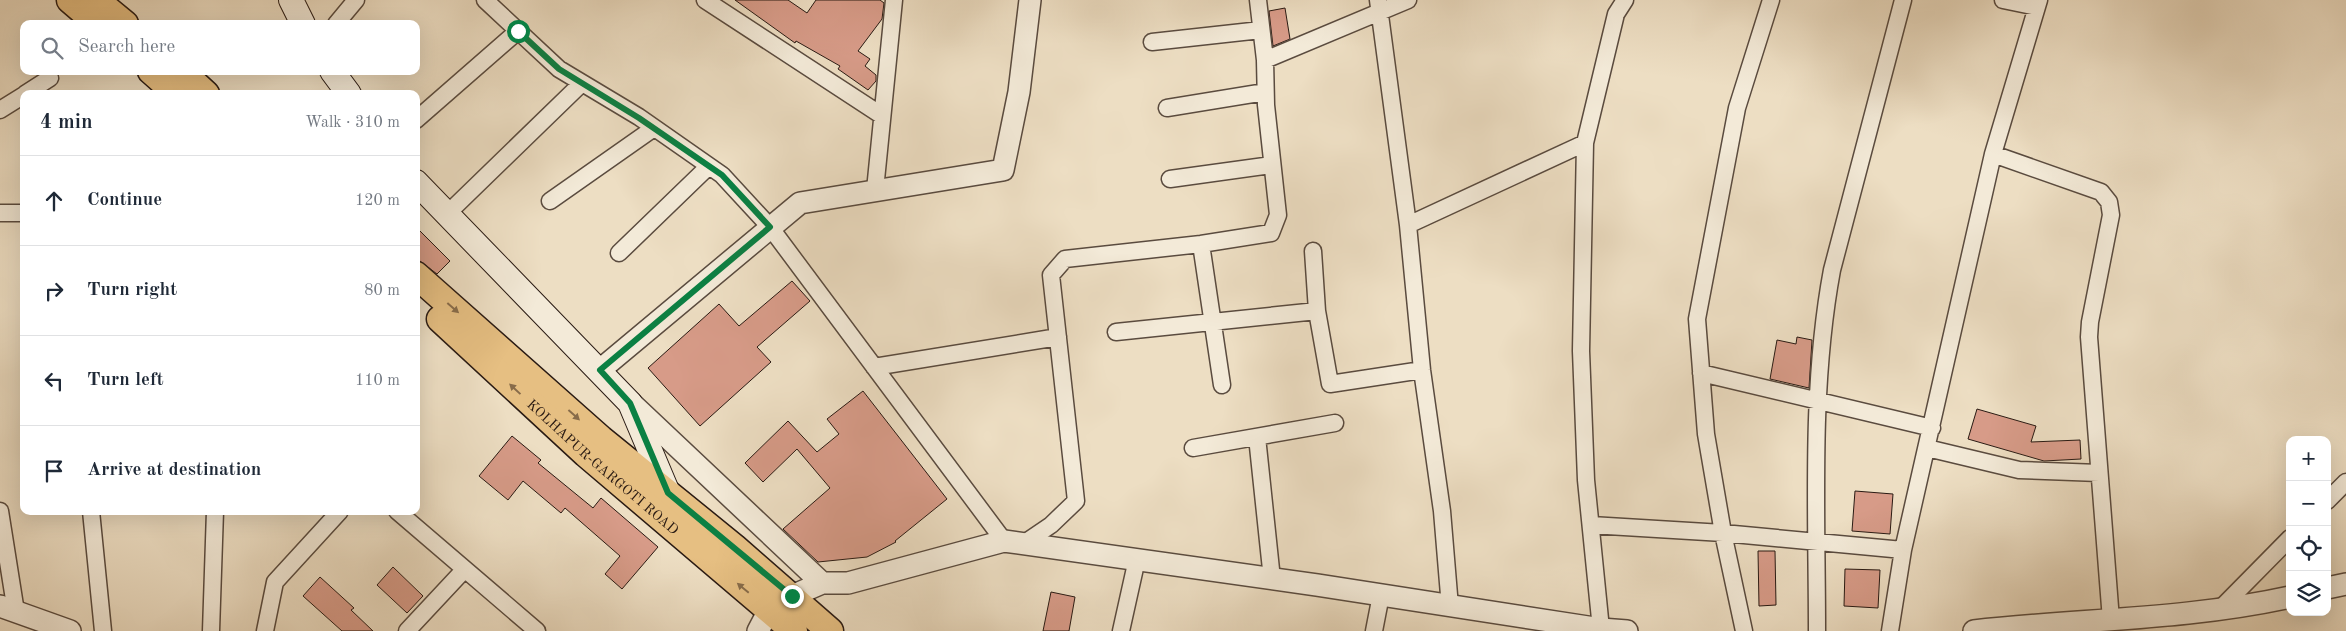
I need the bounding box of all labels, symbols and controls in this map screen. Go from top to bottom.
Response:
search box [20,20,420,75]
route start [507,20,530,43]
icon: search [38,34,66,62]
text: Search here [78,38,175,57]
text: 4 min [40,112,93,133]
text: Walk · 310 m [305,115,400,131]
icon: ahead [40,187,68,215]
text: Continue [87,191,162,210]
text: 120 m [355,193,400,209]
icon: right [40,277,68,305]
text: Turn right [87,281,177,300]
text: 80 m [364,283,400,299]
one-way arrow [446,302,459,313]
icon: left [40,367,68,395]
text: Turn left [87,371,164,390]
text: 110 m [355,373,400,389]
one-way arrow [510,383,522,395]
street label: KOLHAPUR-GARGOTI ROAD [524,397,681,538]
one-way arrow [568,410,581,421]
map controls [2286,436,2331,616]
button: + [2286,436,2331,481]
icon: arrive [40,457,68,485]
text: Arrive at destination [87,461,261,480]
button: − [2286,481,2331,526]
button: locate [2286,526,2331,571]
button: layers [2286,571,2331,616]
one-way arrow [738,582,750,594]
route end [781,585,804,608]

